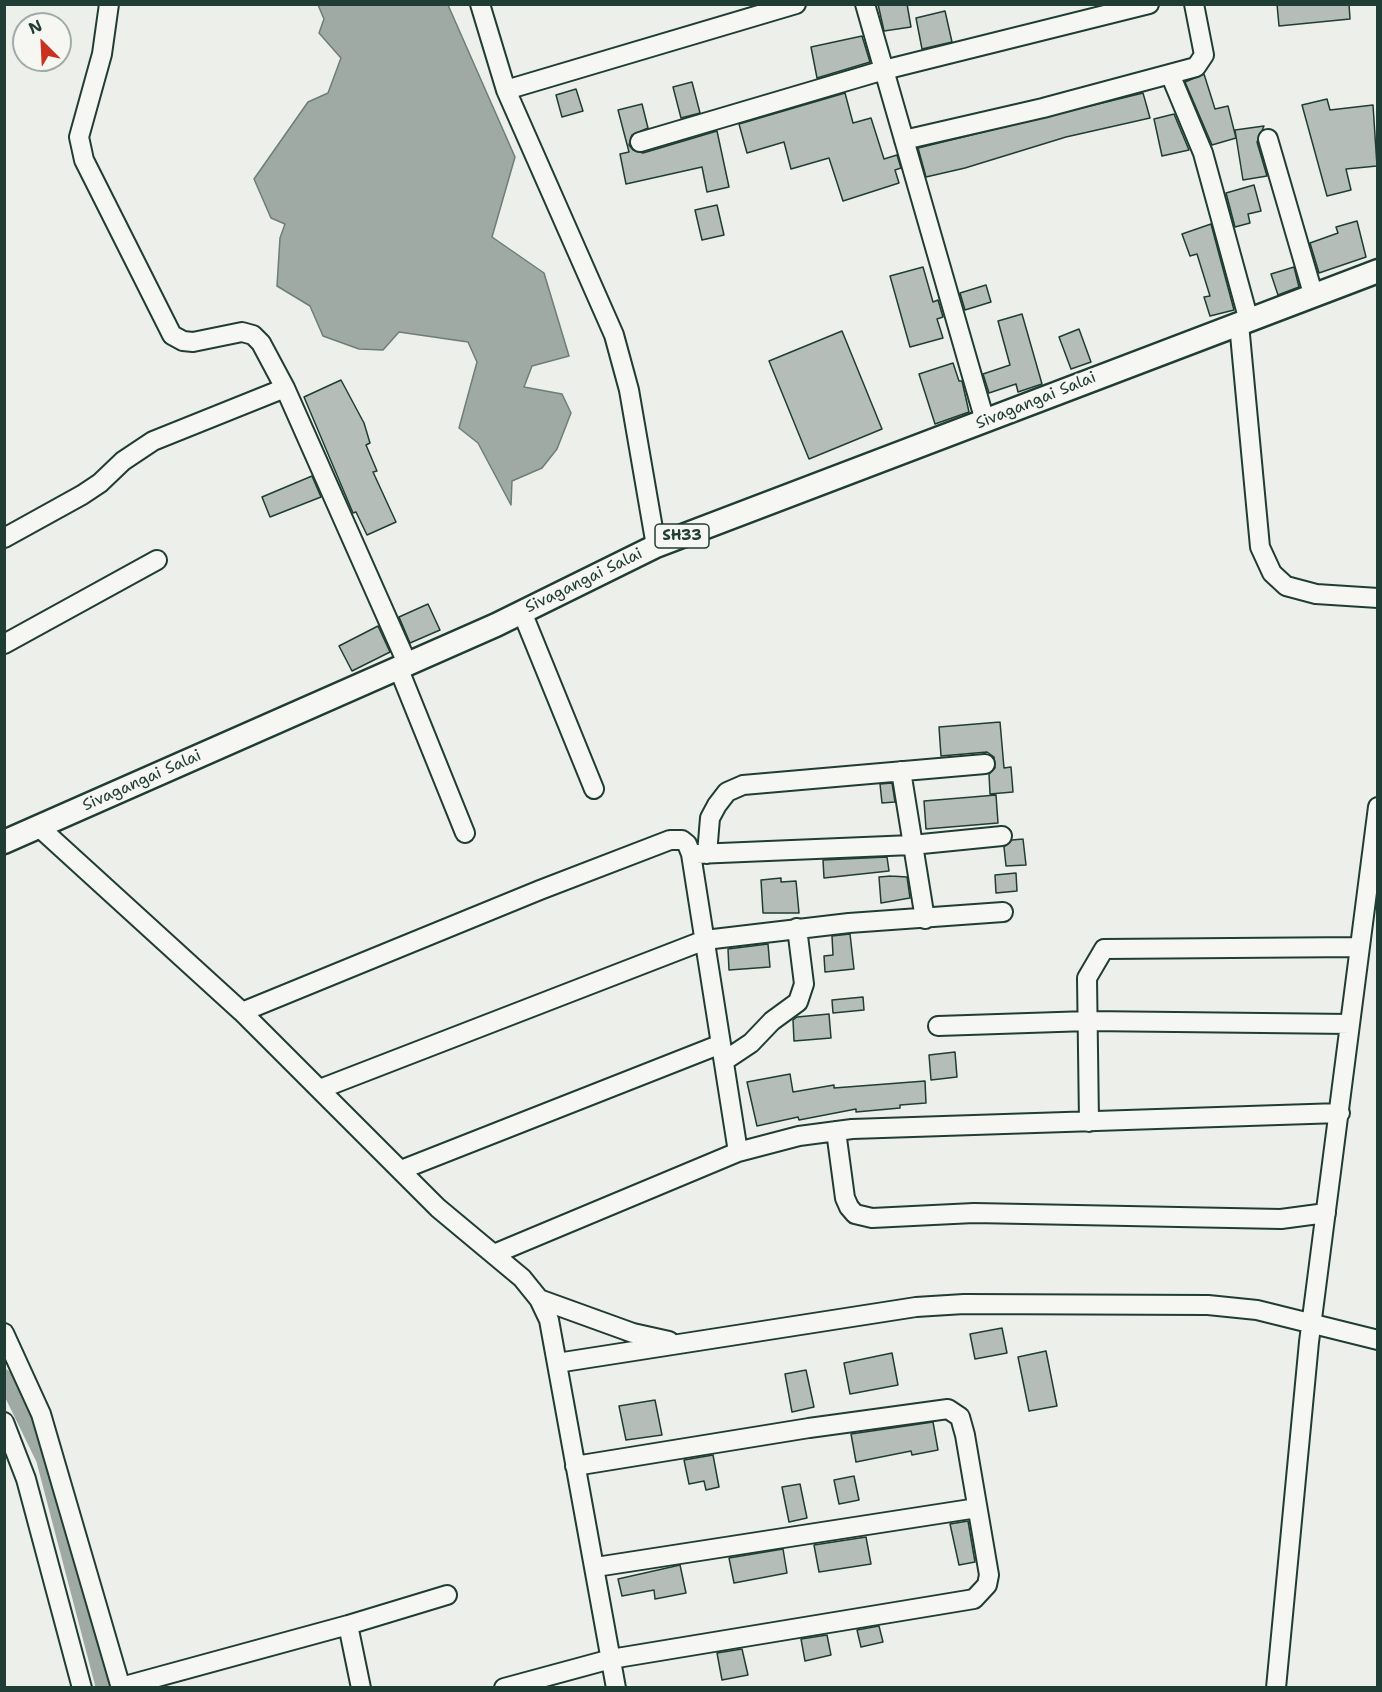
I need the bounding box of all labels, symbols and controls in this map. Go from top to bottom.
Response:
north arrow [12,12,72,72]
text: N [25,15,45,39]
street label: Sivagangai Salai [973,368,1099,434]
road number: SH33 [655,524,709,548]
street label: Sivagangai Salai [522,544,646,618]
street label: Sivagangai Salai [80,746,204,816]

